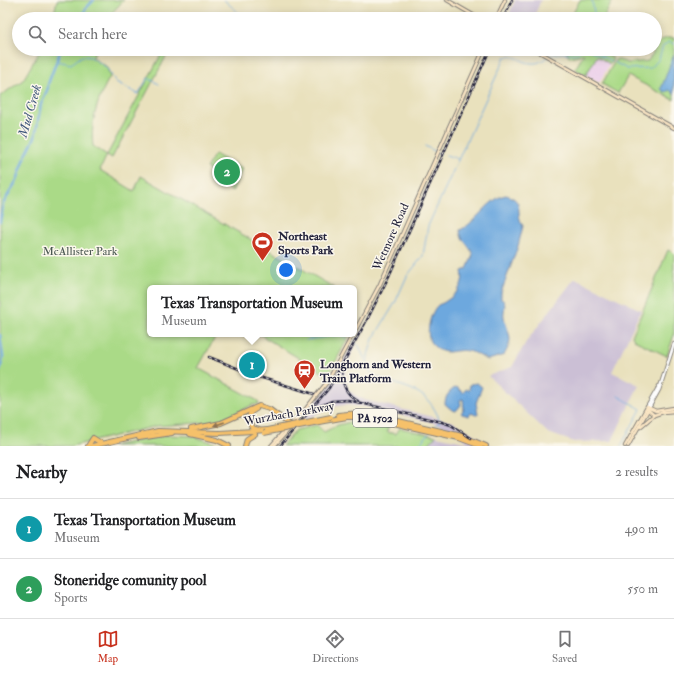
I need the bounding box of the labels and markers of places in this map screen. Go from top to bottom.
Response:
pin: 2 [214,157,240,187]
place label: Northeast Sports Park [277,229,334,258]
sports icon: Northeast Sports Park [250,230,276,263]
pin: 1 [239,350,265,380]
place label: Longhorn and Western Train Platform [319,357,432,386]
station icon: Longhorn and Western Train Platform [292,358,318,391]

